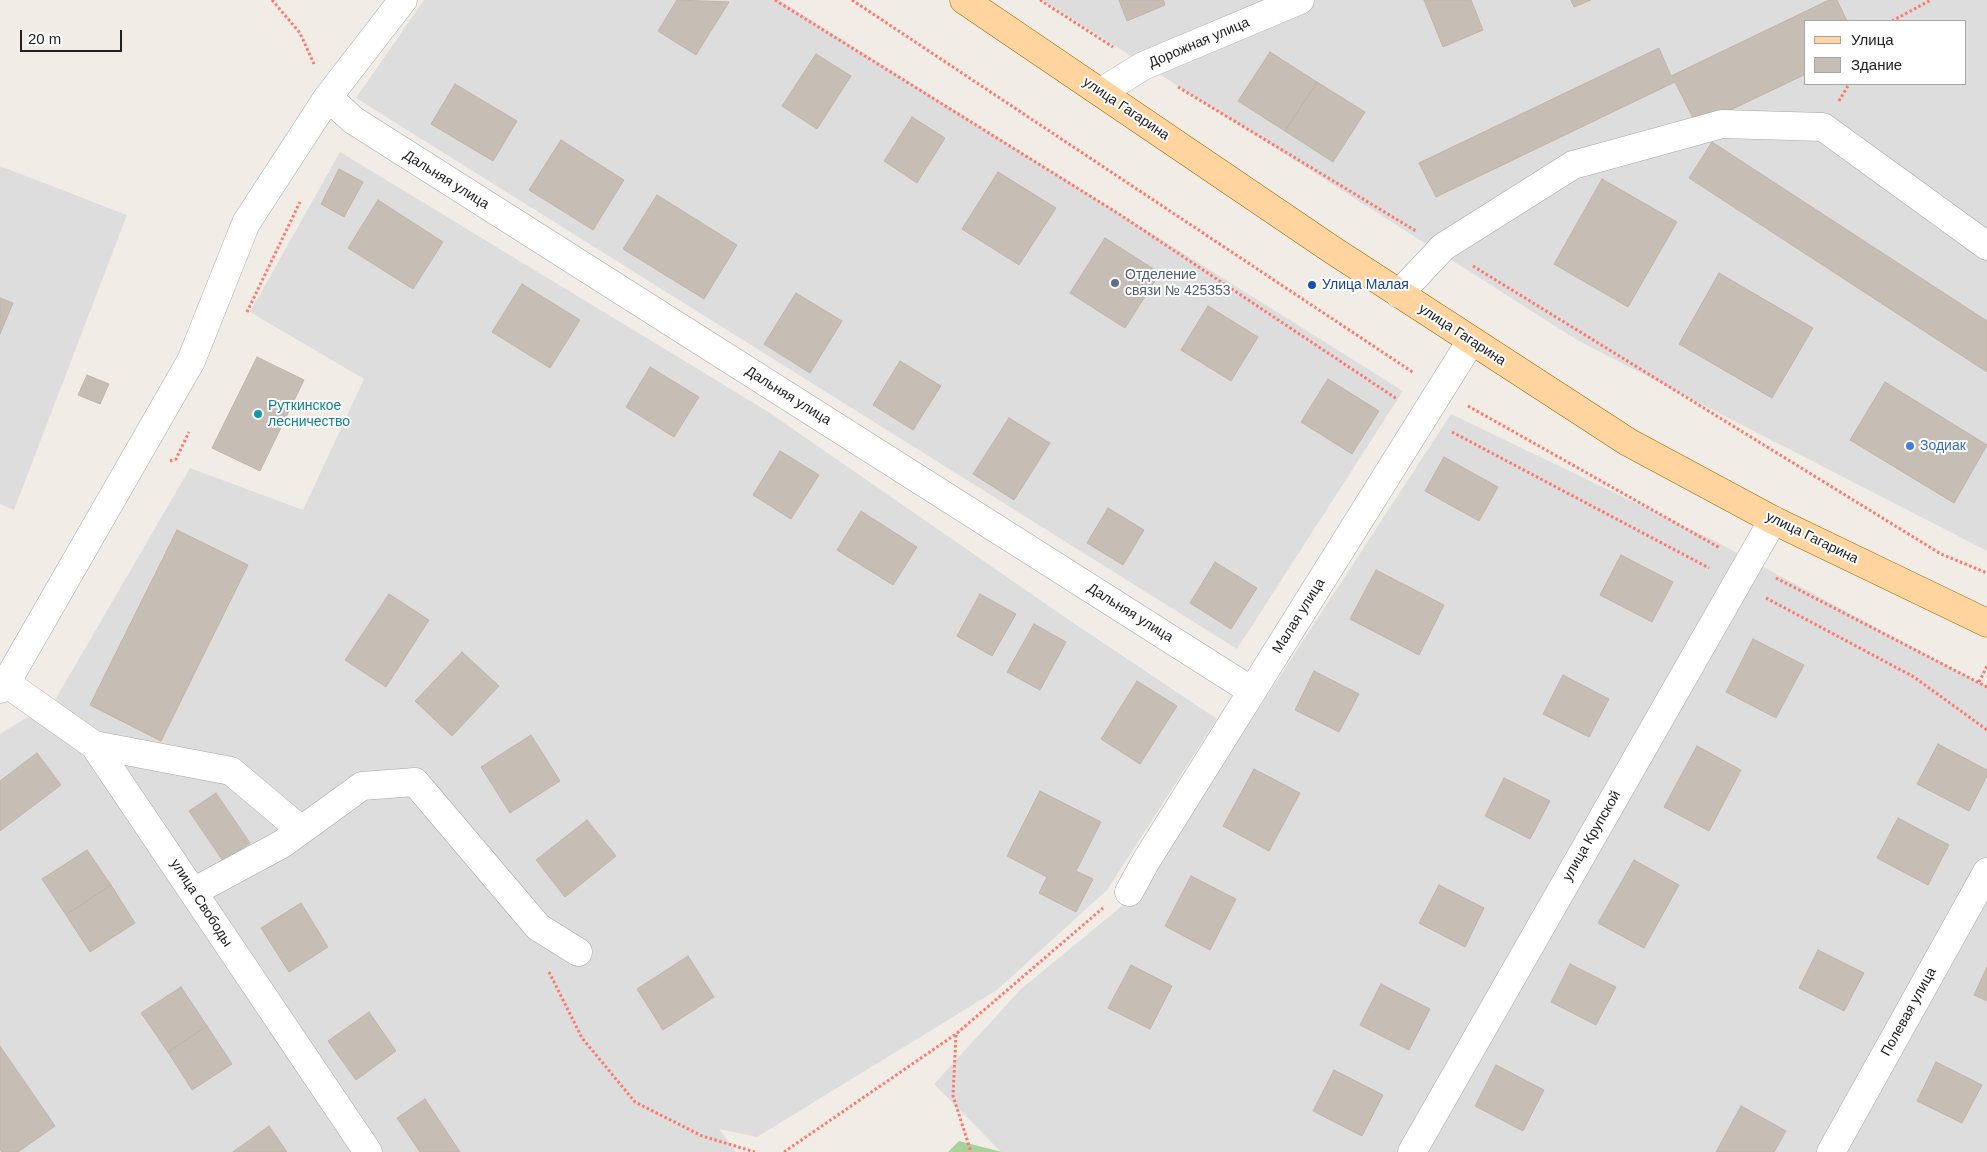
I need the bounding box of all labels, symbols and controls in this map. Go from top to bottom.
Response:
street label: Дорожная улица [1146,14,1252,72]
scale bar [22,20,125,52]
legend [1804,20,1967,85]
text: 20 m [28,30,61,47]
text: Улица [1851,31,1894,48]
text: Здание [1851,56,1902,73]
street label: улица Гагарина [1080,74,1172,144]
street label: Дальняя улица [400,147,492,213]
place label: Отделение связи № 425353 [1125,267,1231,300]
marker: Отделение связи № 425353 [1109,277,1121,289]
place label: Улица Малая [1322,277,1409,293]
marker: Улица Малая [1306,279,1318,291]
street label: улица Гагарина [1415,301,1509,369]
street label: Дальняя улица [742,363,834,429]
place label: Руткинское лесничество [268,398,350,431]
marker: Руткинское лесничество [252,408,264,420]
place label: Зодиак [1920,438,1966,454]
marker: Зодиак [1904,440,1916,452]
street label: улица Гагарина [1763,508,1861,568]
street label: Малая улица [1269,575,1329,657]
street label: Дальняя улица [1084,580,1176,646]
street label: улица Крупской [1559,788,1625,884]
street label: улица Свободы [166,856,236,950]
street label: Полевая улица [1878,965,1940,1059]

